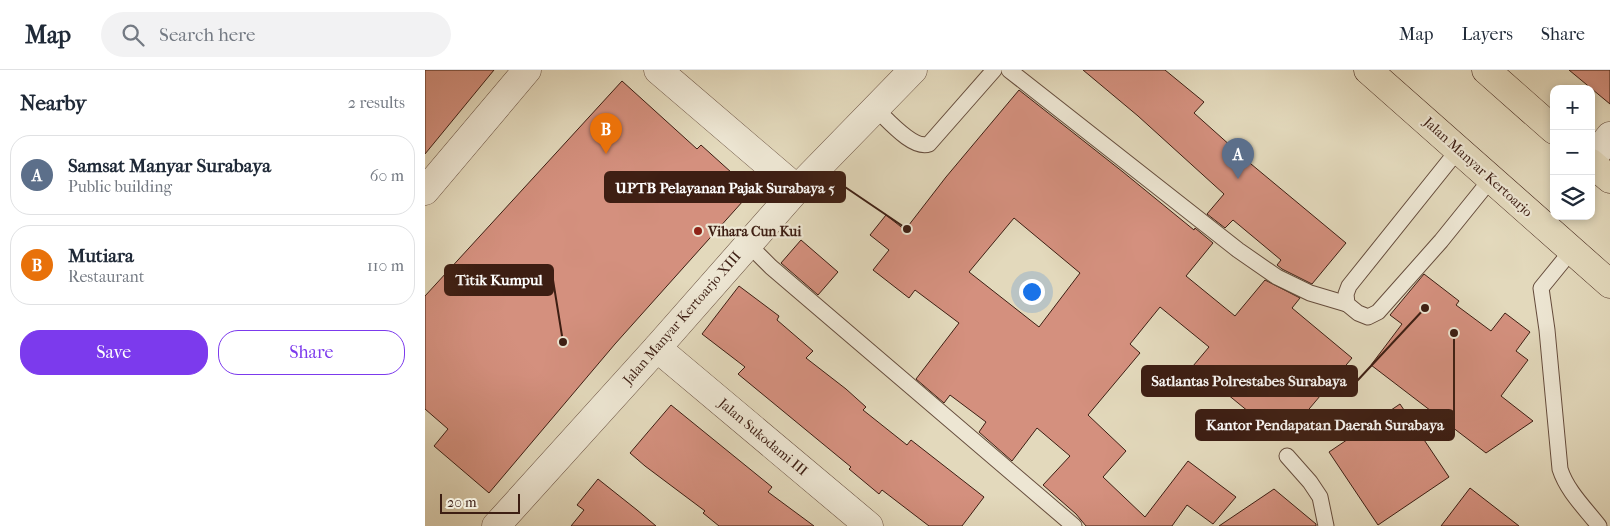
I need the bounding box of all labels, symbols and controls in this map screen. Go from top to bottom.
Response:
search box [101,12,451,57]
text: Map [25,21,71,49]
icon: search [119,21,147,49]
text: Search here [159,24,255,46]
text: Map [1399,24,1433,45]
text: Layers [1461,24,1513,45]
text: Share [1541,24,1585,45]
map controls [1550,85,1595,220]
button: + [1550,85,1595,130]
text: Nearby [20,91,86,115]
text: 2 results [348,93,405,112]
pin: B [590,113,622,154]
street label: Jalan Manyar Kertoarjo [1419,113,1536,220]
button: − [1550,130,1595,175]
pin: A [1222,138,1254,179]
text: Samsat Manyar Surabaya [68,155,271,177]
text: A [32,166,42,185]
text: 60 m [370,166,404,185]
callout: UPTB Pelayanan Pajak Surabaya 5 [605,172,845,202]
button: layers [1550,175,1595,220]
text: Public building [68,177,172,196]
text: UPTB Pelayanan Pajak Surabaya 5 [614,179,835,197]
place label: Vihara Cun Kui [707,223,802,240]
marker: Vihara Cun Kui [692,225,704,237]
text: Mutiara [68,245,134,267]
street label: Jalan Manyar Kertoarjo XIII [619,247,745,389]
text: B [32,256,42,275]
text: 110 m [367,256,404,275]
callout: Titik Kumpul [445,265,553,295]
text: Restaurant [68,267,144,286]
text: Titik Kumpul [454,271,543,289]
your location [1019,279,1045,305]
button: Save [20,330,208,375]
button: Share [218,330,405,375]
callout: Satlantas Polrestabes Surabaya [1142,366,1357,396]
text: Satlantas Polrestabes Surabaya [1151,372,1348,390]
street label: Jalan Sukodami III [714,394,812,480]
callout: Kantor Pendapatan Daerah Surabaya [1196,410,1454,440]
text: Kantor Pendapatan Daerah Surabaya [1206,416,1445,434]
scale bar [440,491,520,514]
text: 20 m [447,494,477,511]

